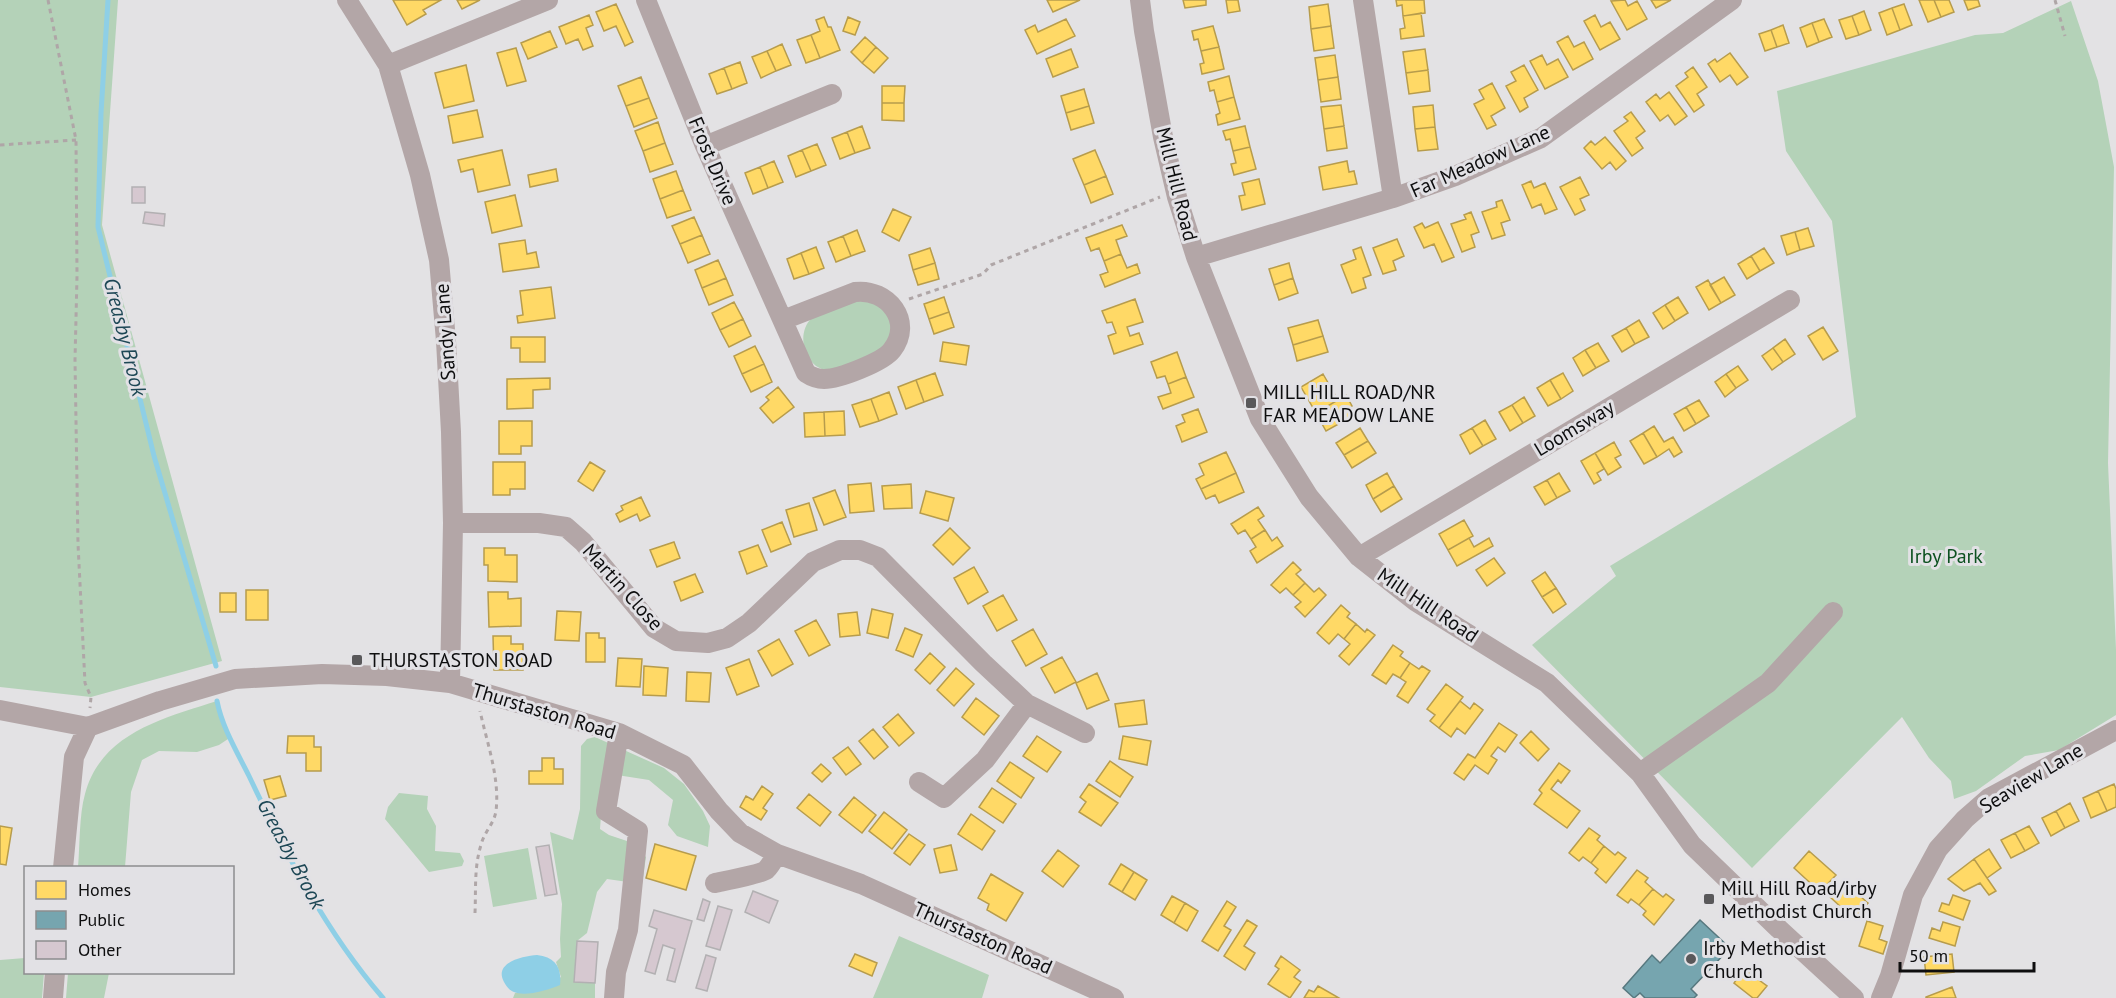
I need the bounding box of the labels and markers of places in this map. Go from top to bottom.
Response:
place label: MILL HILL ROAD/NR FAR MEADOW LANE [1263,379,1436,428]
marker: MILL HILL ROAD/NR FAR MEADOW LANE [1244,396,1258,410]
place label: THURSTASTON ROAD [369,647,553,673]
marker: THURSTASTON ROAD [350,653,364,667]
place label: Mill Hill Road/irby Methodist Church [1721,875,1877,924]
marker: Mill Hill Road/irby Methodist Church [1702,892,1716,906]
place label: Irby Methodist Church [1703,935,1826,984]
marker: Irby Methodist Church [1684,952,1698,966]

